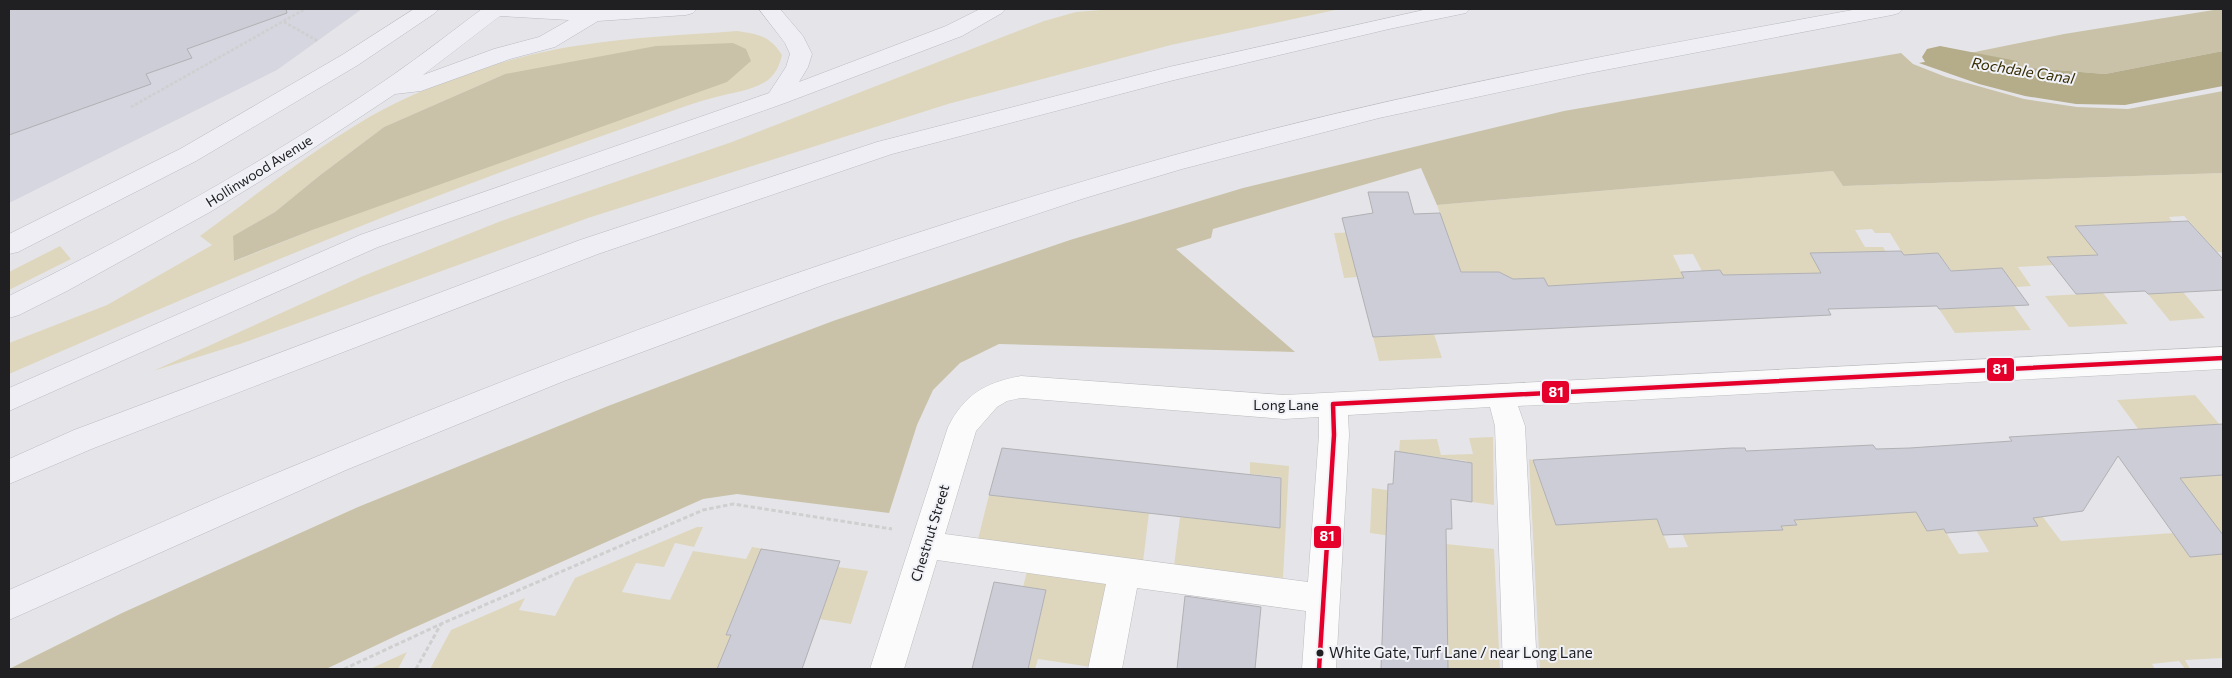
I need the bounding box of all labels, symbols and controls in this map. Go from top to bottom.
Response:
water label: Rochdale Canal [1970,53,2077,87]
street label: Hollinwood Avenue [202,131,315,210]
line badge: 81 [1986,357,2015,382]
text: 81 [1993,360,2008,377]
line badge: 81 [1541,380,1570,404]
text: 81 [1549,383,1564,400]
street label: Long Lane [1253,396,1319,413]
street label: Chestnut Street [907,482,952,584]
line badge: 81 [1313,525,1342,549]
text: 81 [1320,527,1335,544]
place label: White Gate, Turf Lane / near Long Lane [1329,643,1593,661]
marker: White Gate, Turf Lane / near Long Lane [1315,648,1325,658]

